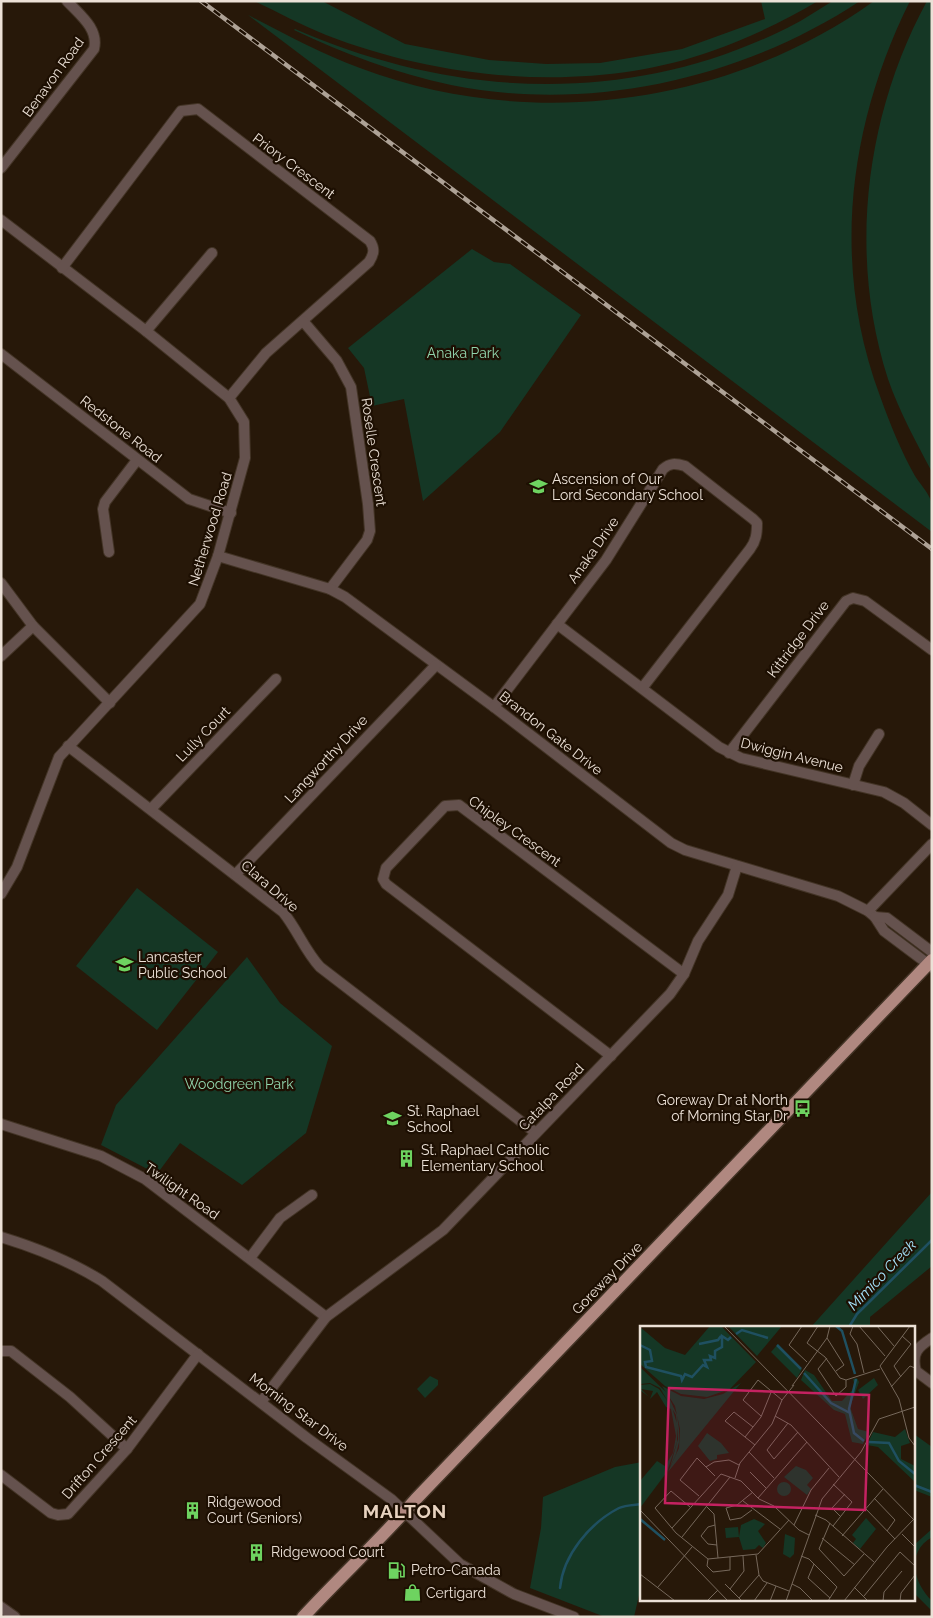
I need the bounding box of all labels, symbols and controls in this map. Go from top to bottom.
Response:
street label: Benavon Road [19,34,87,120]
street label: Priory Crescent [250,130,338,202]
park label: Anaka Park [427,345,500,361]
street label: Redstone Road [77,392,165,466]
street label: Roselle Crescent [358,397,390,508]
street label: Netherwood Road [185,470,235,588]
place label: Ascension of Our Lord Secondary School [552,471,703,503]
school or university icon: Ascension of Our Lord Secondary School [528,477,548,497]
street label: Anaka Drive [564,514,622,586]
street label: Kittridge Drive [764,597,832,681]
street label: Brandon Gate Drive [496,688,606,778]
street label: Lully Court [173,703,233,765]
street label: Langworthy Drive [281,712,371,806]
street label: Dwiggin Avenue [739,735,845,775]
street label: Chipley Crescent [466,792,564,870]
street label: Clara Drive [238,857,302,915]
place label: Lancaster Public School [138,949,227,981]
school or university icon: Lancaster Public School [114,955,134,975]
street label: Catalpa Road [515,1060,587,1134]
park label: Woodgreen Park [184,1076,294,1092]
place label: Goreway Dr at North of Morning Star Dr [657,1092,788,1124]
bus stop icon: Goreway Dr at North of Morning Star Dr [792,1098,812,1118]
place label: St. Raphael School [407,1103,480,1135]
school or university icon: St. Raphael School [383,1109,403,1129]
place label: St. Raphael Catholic Elementary School [421,1142,550,1174]
building icon: St. Raphael Catholic Elementary School [397,1148,417,1168]
street label: Twilight Road [142,1159,222,1223]
water label: Mimico Creek [844,1236,920,1314]
street label: Goreway Drive [569,1239,645,1317]
inset map [640,1326,916,1600]
street label: Morning Star Drive [247,1370,351,1454]
street label: Drifton Crescent [58,1412,140,1502]
place label: Ridgewood Court (Seniors) [207,1494,302,1526]
building icon: Ridgewood Court (Seniors) [183,1500,203,1520]
district label: MALTON [363,1500,447,1522]
building icon: Ridgewood Court [247,1542,267,1562]
place label: Ridgewood Court [271,1544,385,1560]
fuel station icon: Petro-Canada [387,1560,407,1580]
place label: Petro-Canada [411,1562,501,1578]
shop icon: Certigard [402,1583,422,1603]
place label: Certigard [426,1585,486,1601]

